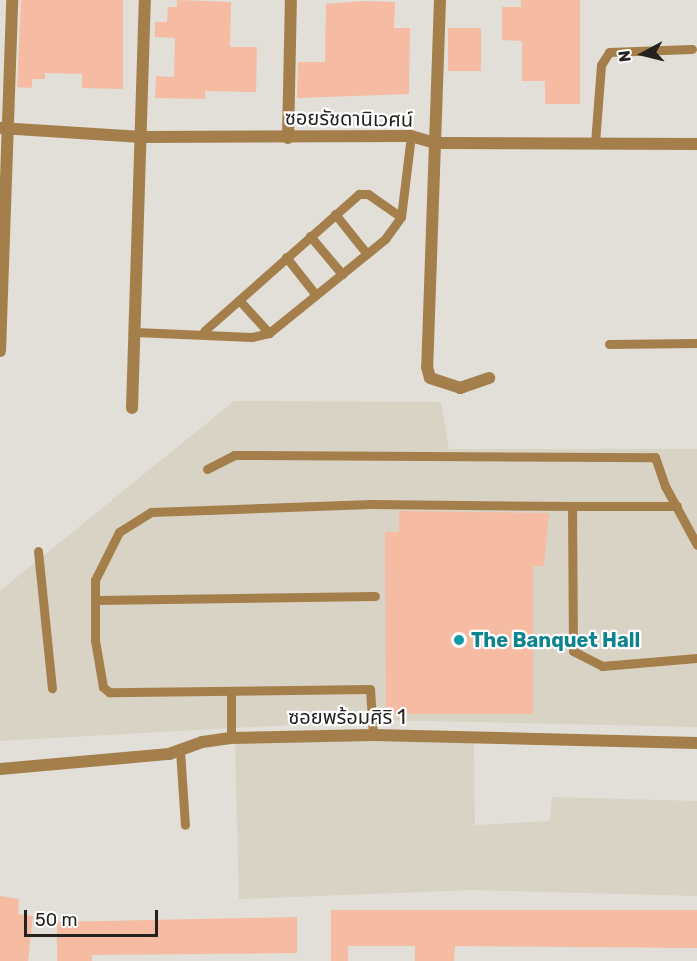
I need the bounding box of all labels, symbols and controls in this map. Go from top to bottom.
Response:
north arrow [613,24,673,84]
text: N [615,49,635,63]
street label: ซอยรัชดานิเวศน์ [285,106,413,132]
place label: The Banquet Hall [471,628,640,652]
marker: The Banquet Hall [452,633,466,647]
street label: ซอยพร้อมศิริ 1 [288,705,406,729]
scale bar [27,898,160,936]
text: 50 m [35,909,78,931]

